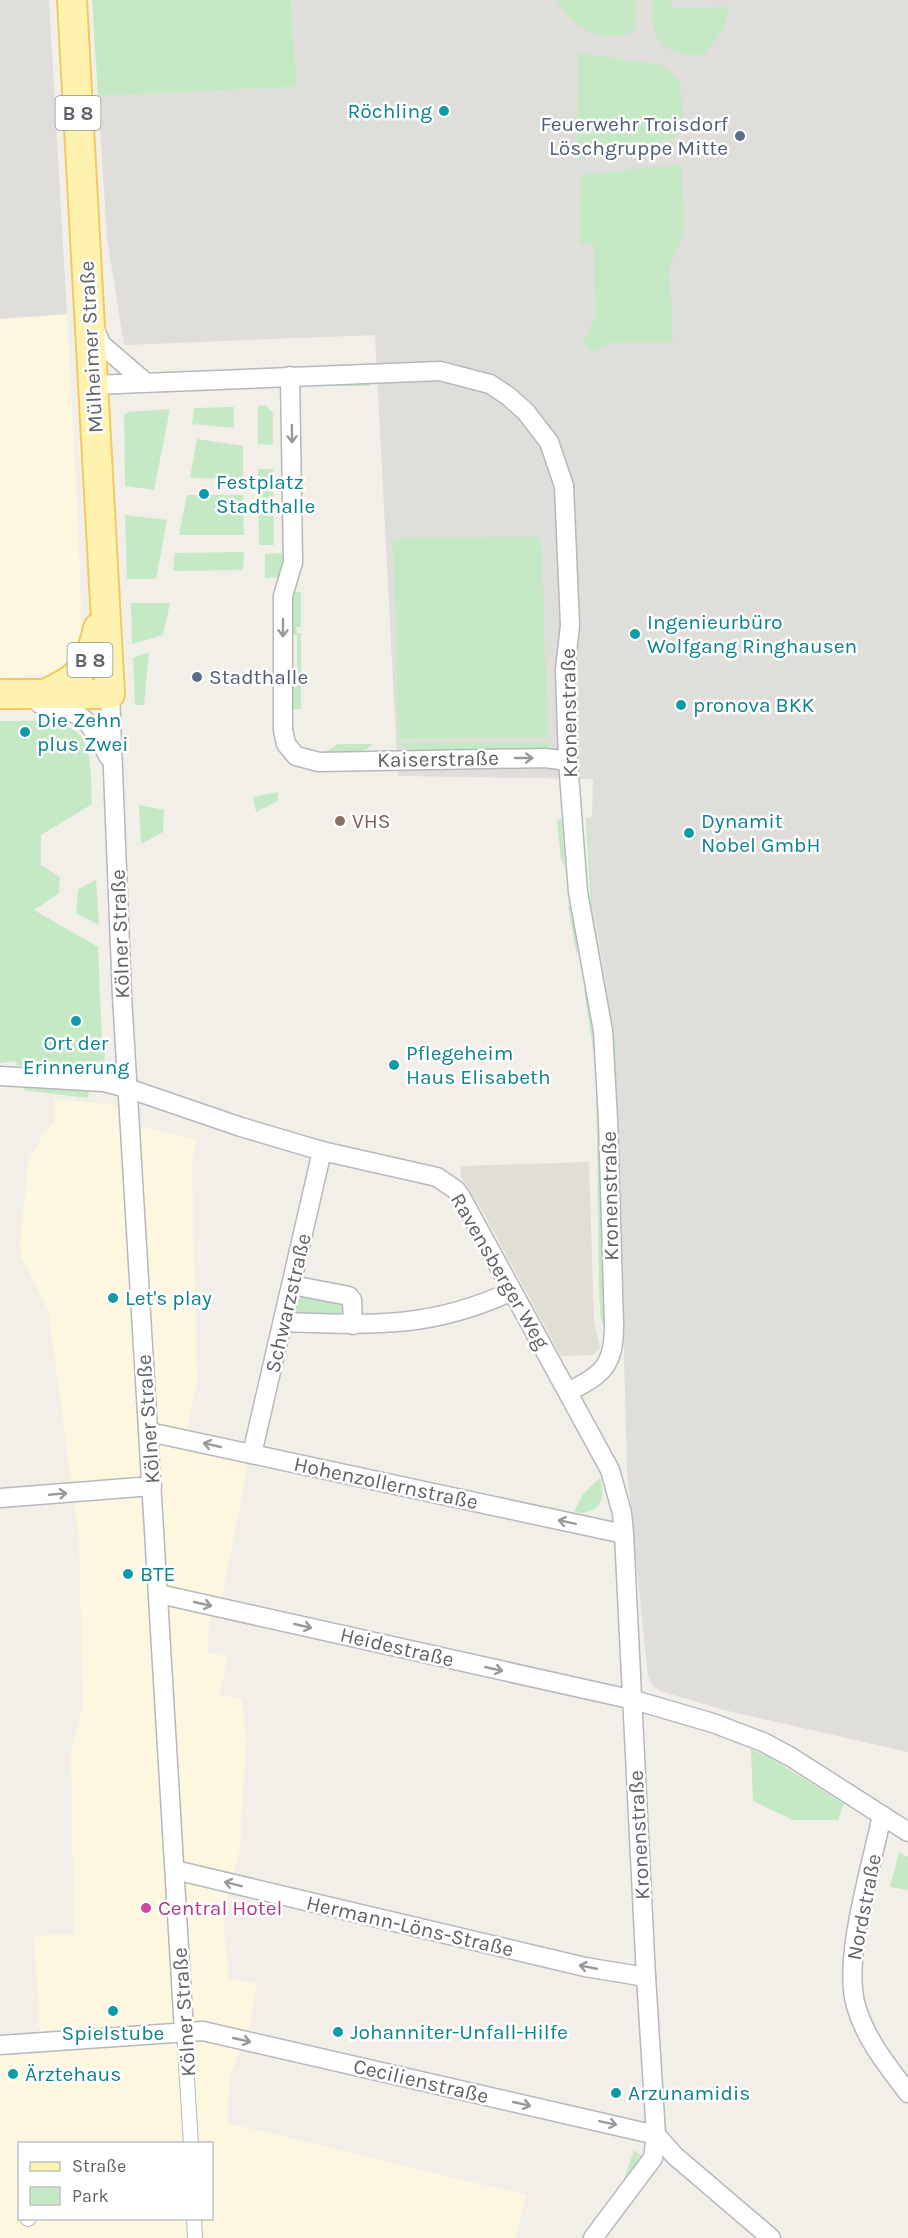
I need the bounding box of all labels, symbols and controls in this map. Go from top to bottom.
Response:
road number: B 8 [56,96,100,130]
place label: Röchling [347,99,432,123]
marker: Röchling [437,104,451,118]
place label: Feuerwehr Troisdorf Löschgruppe Mitte [540,112,729,160]
marker: Feuerwehr Troisdorf Löschgruppe Mitte [733,129,747,143]
street label: Mülheimer Straße [75,260,107,434]
one-way arrow [286,424,298,444]
place label: Festplatz Stadthalle [216,470,315,518]
marker: Festplatz Stadthalle [197,487,211,501]
place label: Ingenieurbüro Wolfgang Ringhausen [647,610,857,658]
one-way arrow [277,617,288,637]
marker: Ingenieurbüro Wolfgang Ringhausen [628,627,642,641]
road number: B 8 [68,643,112,677]
street label: Kronenstraße [556,648,582,778]
place label: Stadthalle [209,665,308,689]
marker: Stadthalle [190,670,204,684]
place label: pronova BKK [693,693,814,717]
marker: pronova BKK [674,698,688,712]
place label: Die Zehn plus Zwei [37,708,129,756]
marker: Die Zehn plus Zwei [18,725,32,739]
street label: Kaiserstraße [377,746,499,772]
one-way arrow [513,752,533,764]
place label: VHS [352,809,391,833]
place label: Dynamit Nobel GmbH [701,809,821,857]
marker: VHS [333,814,347,828]
marker: Dynamit Nobel GmbH [682,826,696,840]
street label: Kölner Straße [106,869,134,999]
marker: Ort der Erinnerung [69,1014,83,1028]
place label: Ort der Erinnerung [23,1031,129,1079]
place label: Pflegeheim Haus Elisabeth [406,1041,551,1089]
marker: Pflegeheim Haus Elisabeth [387,1058,401,1072]
street label: Kronenstraße [597,1131,623,1261]
street label: Ravensberger Weg [446,1189,554,1353]
street label: Schwarzstraße [260,1231,316,1375]
place label: Let's play [125,1286,212,1310]
marker: Let's play [106,1291,120,1305]
street label: Kölner Straße [132,1354,164,1484]
one-way arrow [203,1439,222,1451]
street label: Hohenzollernstraße [292,1452,480,1514]
one-way arrow [48,1488,68,1499]
one-way arrow [558,1516,578,1527]
place label: BTE [140,1562,175,1586]
marker: BTE [121,1567,135,1581]
one-way arrow [192,1599,212,1610]
one-way arrow [294,1621,313,1633]
street label: Heidestraße [338,1622,456,1672]
one-way arrow [483,1664,503,1675]
street label: Kronenstraße [624,1770,654,1900]
street label: Nordstraße [842,1852,886,1962]
one-way arrow [224,1878,243,1890]
street label: Hermann-Löns-Straße [304,1890,516,1962]
place label: Central Hotel [158,1896,282,1920]
marker: Central Hotel [139,1901,153,1915]
street label: Kölner Straße [168,1947,200,2077]
one-way arrow [579,1961,598,1972]
marker: Spielstube [106,2004,120,2018]
place label: Johanniter-Unfall-Hilfe [350,2020,568,2044]
place label: Spielstube [62,2021,164,2045]
marker: Johanniter-Unfall-Hilfe [331,2025,345,2039]
one-way arrow [231,2035,251,2046]
street label: Cecilienstraße [351,2054,491,2108]
place label: Ärztehaus [25,2062,121,2086]
marker: Ärztehaus [6,2067,20,2081]
place label: Arzunamidis [628,2081,750,2105]
marker: Arzunamidis [609,2086,623,2100]
one-way arrow [512,2099,531,2110]
one-way arrow [597,2118,617,2129]
legend [18,2142,213,2220]
text: Straße [72,2155,126,2177]
text: Park [72,2185,109,2207]

